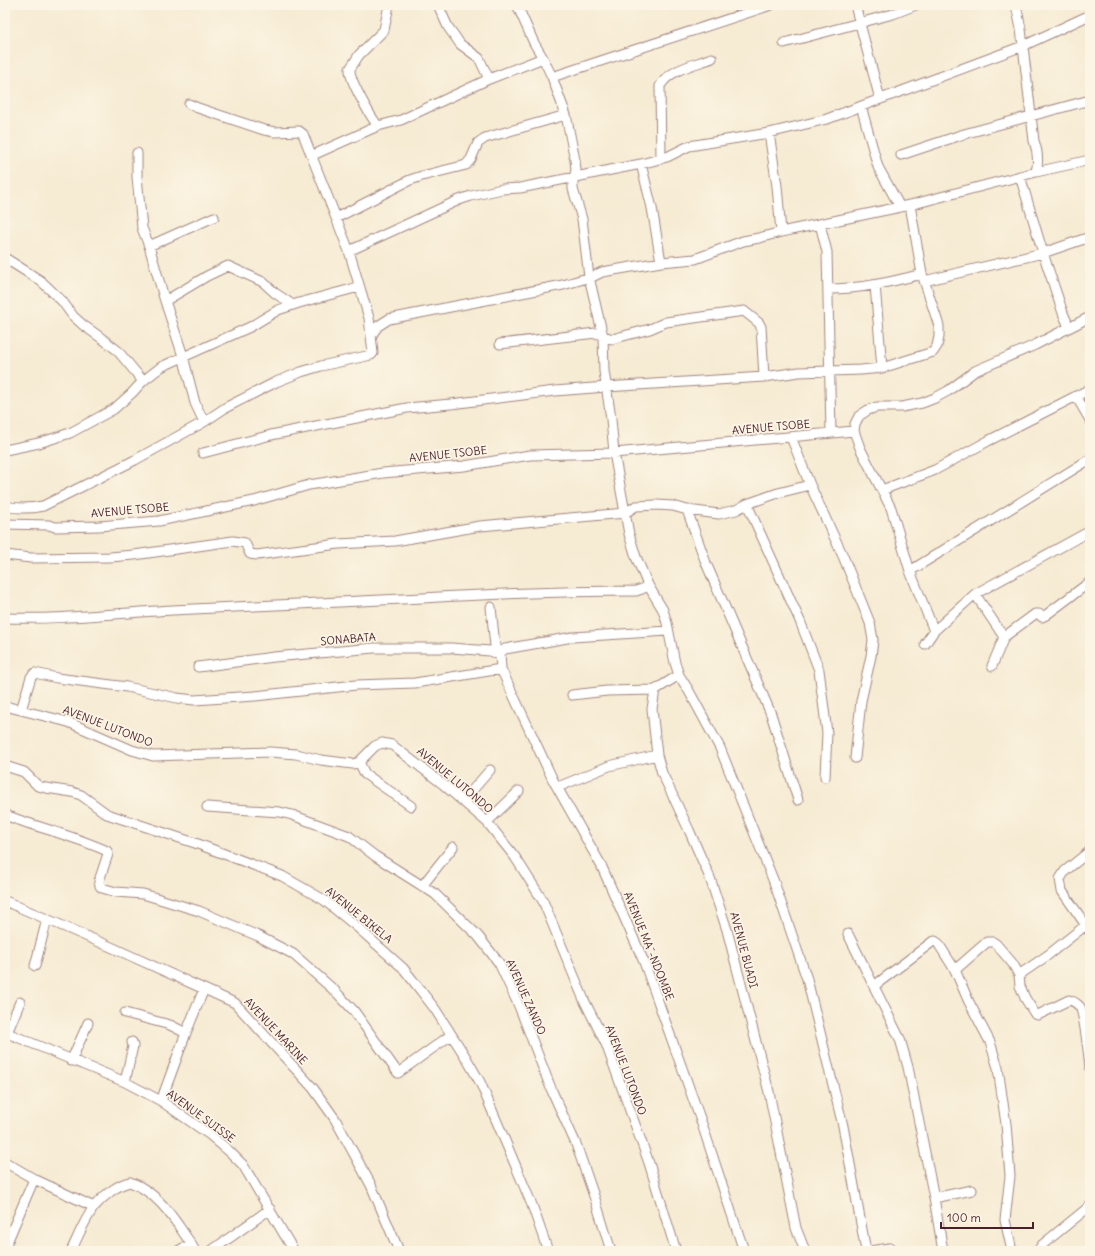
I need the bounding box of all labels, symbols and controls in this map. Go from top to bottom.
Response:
street label: AVENUE TSOBE [731,417,811,437]
street label: AVENUE TSOBE [408,443,488,465]
street label: AVENUE TSOBE [90,500,170,520]
street label: SONABATA [320,630,376,648]
street label: AVENUE LUTONDO [61,702,155,750]
street label: AVENUE LUTONDO [414,744,496,816]
street label: AVENUE BIKELA [323,884,395,946]
street label: AVENUE MA¨-NDOMBE [621,890,677,1002]
street label: AVENUE BUADI [727,910,761,990]
street label: AVENUE ZANDO [503,957,549,1037]
street label: AVENUE MARINE [242,995,310,1067]
street label: AVENUE LUTONDO [602,1023,650,1117]
street label: AVENUE SUISSE [164,1086,238,1146]
scale bar [941,1204,1033,1230]
text: 100 m [947,1210,981,1225]

